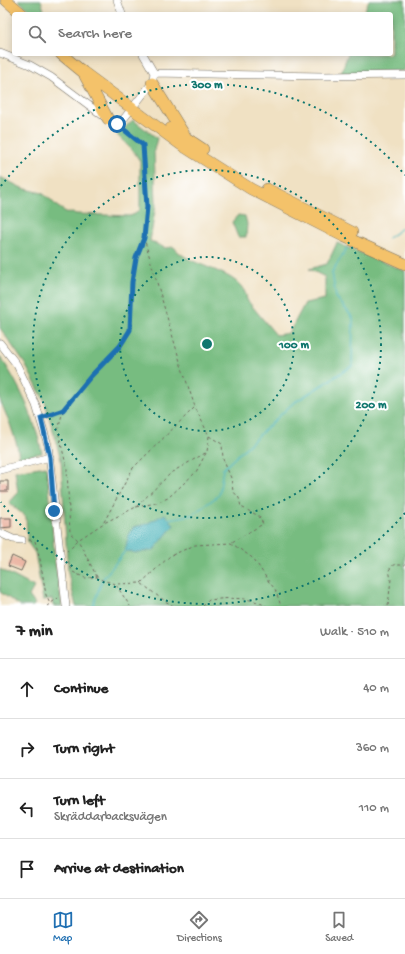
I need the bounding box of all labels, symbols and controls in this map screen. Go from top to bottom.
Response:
search box [12,12,393,56]
icon: search [26,23,48,45]
text: Search here [58,25,132,43]
text: 300 m [190,79,223,93]
route start [108,115,126,133]
centre of rings [200,337,214,351]
text: 100 m [278,339,309,353]
text: 200 m [356,399,387,413]
route end [45,502,63,520]
text: 7 min [16,622,53,642]
text: Walk · 510 m [320,625,389,640]
icon: ahead [16,678,38,700]
text: Continue [54,680,108,698]
text: 40 m [363,681,389,696]
icon: right [16,738,38,760]
text: Turn right [54,740,114,758]
text: 360 m [356,741,389,756]
text: Turn left [54,792,105,810]
icon: left [16,798,38,820]
text: 110 m [359,801,389,816]
text: Skräddarbacksvägen [54,810,167,825]
icon: arrive [16,858,38,880]
text: Arrive at destination [54,860,184,878]
tab: Map [52,909,74,945]
tab: Directions [177,909,222,945]
tab: Saved [325,909,353,945]

